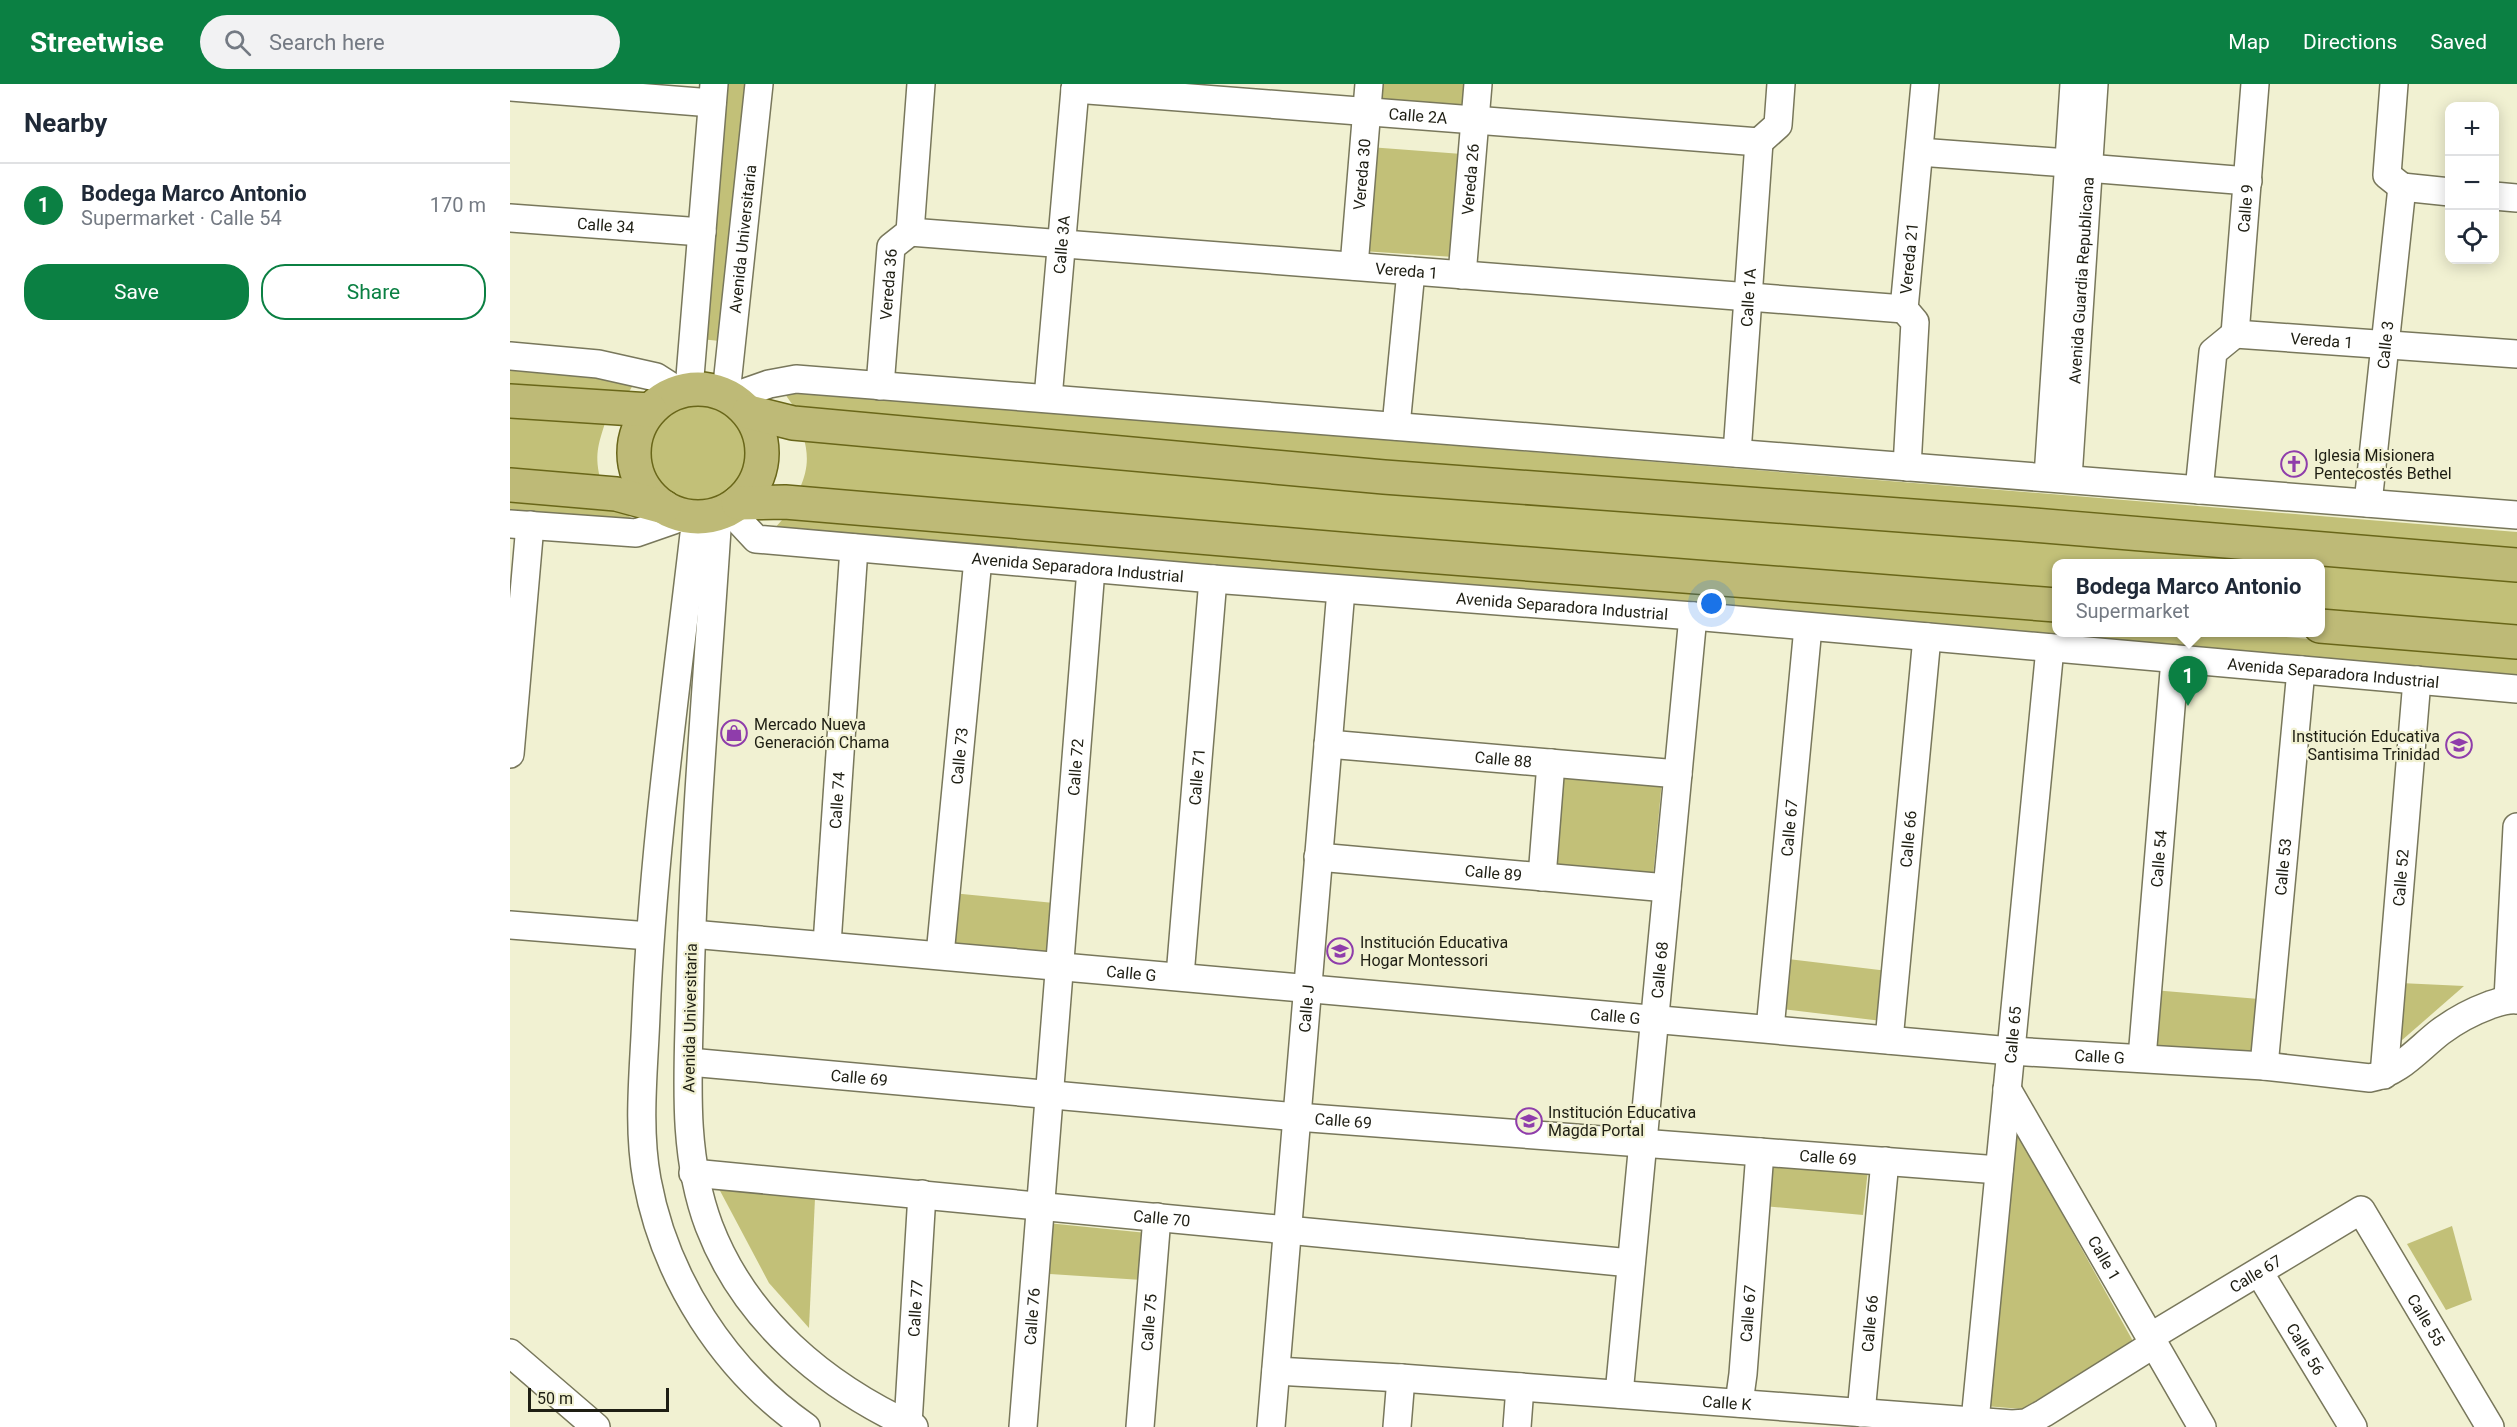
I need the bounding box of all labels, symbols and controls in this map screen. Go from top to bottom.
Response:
search box [200,15,620,69]
text: Streetwise [30,26,164,59]
icon: search [221,26,254,59]
text: Search here [269,30,385,55]
text: Map [2228,30,2270,54]
text: Directions [2303,30,2397,54]
text: Saved [2430,30,2487,54]
map controls [2445,102,2499,264]
button: + [2445,102,2499,156]
street label: Calle 2A [1388,104,1449,127]
text: Nearby [24,108,107,138]
street label: Vereda 30 [1349,138,1374,211]
street label: Vereda 26 [1458,143,1482,216]
button: − [2445,156,2499,210]
street label: Avenida Universitaria [725,164,760,314]
street label: Avenida Guardia Republicana [2065,176,2097,385]
text: Bodega Marco Antonio [81,181,307,206]
street label: Calle 9 [2234,184,2256,233]
text: 1 [38,193,49,217]
text: 170 m [430,193,486,217]
text: Supermarket · Calle 54 [81,206,282,230]
button: locate [2445,210,2499,264]
street label: Calle 34 [576,213,635,237]
street label: Calle 3A [1049,214,1073,275]
street label: Vereda 21 [1896,222,1922,295]
street label: Vereda 36 [876,248,900,321]
street label: Vereda 1 [1374,259,1439,282]
button: Save [24,264,249,320]
button: Share [261,264,486,320]
street label: Calle 1A [1736,267,1760,327]
street label: Calle 3 [2373,320,2397,370]
street label: Vereda 1 [2290,328,2354,352]
place label: Iglesia Misionera Pentecostés Bethel [2314,446,2452,483]
church icon: Iglesia Misionera Pentecostés Bethel [2279,449,2309,479]
street label: Avenida Separadora Industrial [971,548,1184,586]
popup [2052,559,2325,637]
text: Bodega Marco Antonio [2076,574,2301,599]
street label: Avenida Separadora Industrial [1456,588,1669,624]
your location [1697,589,1726,618]
text: Supermarket [2076,599,2189,623]
street label: Avenida Separadora Industrial [2227,654,2440,692]
pin: 1 [2168,656,2208,706]
place label: Mercado Nueva Generación Chama [754,715,889,752]
shop icon: Mercado Nueva Generación Chama [719,718,749,748]
street label: Calle 73 [947,726,971,785]
place label: Institución Educativa Santisima Trinidad [2292,727,2440,764]
school or university icon: Institución Educativa Santisima Trinidad [2444,730,2474,760]
street label: Calle 72 [1064,738,1087,796]
street label: Calle 71 [1185,747,1208,806]
street label: Calle 88 [1474,747,1533,771]
street label: Calle 74 [825,771,848,830]
street label: Calle 67 [1777,798,1801,857]
street label: Calle 66 [1896,809,1920,868]
street label: Calle 54 [2147,829,2170,888]
street label: Calle 53 [2270,837,2295,896]
street label: Calle 52 [2389,848,2412,907]
street label: Calle 89 [1464,861,1523,885]
place label: Institución Educativa Hogar Montessori [1360,933,1508,970]
school or university icon: Institución Educativa Hogar Montessori [1325,936,1355,966]
street label: Calle 68 [1647,940,1672,999]
street label: Avenida Universitaria [679,943,701,1093]
street label: Calle G [1105,961,1157,985]
street label: Calle J [1295,984,1317,1033]
street label: Calle G [1590,1004,1641,1028]
street label: Calle 65 [2000,1005,2025,1064]
street label: Calle G [2074,1045,2125,1067]
street label: Calle 69 [830,1065,889,1089]
place label: Institución Educativa Magda Portal [1548,1103,1696,1140]
school or university icon: Institución Educativa Magda Portal [1514,1106,1544,1136]
street label: Calle 69 [1314,1109,1373,1132]
street label: Calle 69 [1799,1145,1857,1169]
street label: Calle 70 [1132,1206,1191,1230]
street label: Calle 1 [2084,1232,2125,1284]
street label: Calle 67 [2226,1251,2285,1296]
street label: Calle 77 [904,1279,926,1337]
street label: Calle 67 [1736,1284,1759,1343]
street label: Calle 76 [1020,1287,1044,1346]
street label: Calle 55 [2403,1290,2449,1349]
street label: Calle 75 [1137,1293,1160,1352]
street label: Calle 66 [1857,1294,1882,1353]
street label: Calle 56 [2283,1320,2329,1378]
scale bar [528,1385,669,1412]
text: 50 m [537,1389,573,1408]
street label: Calle K [1702,1391,1753,1414]

